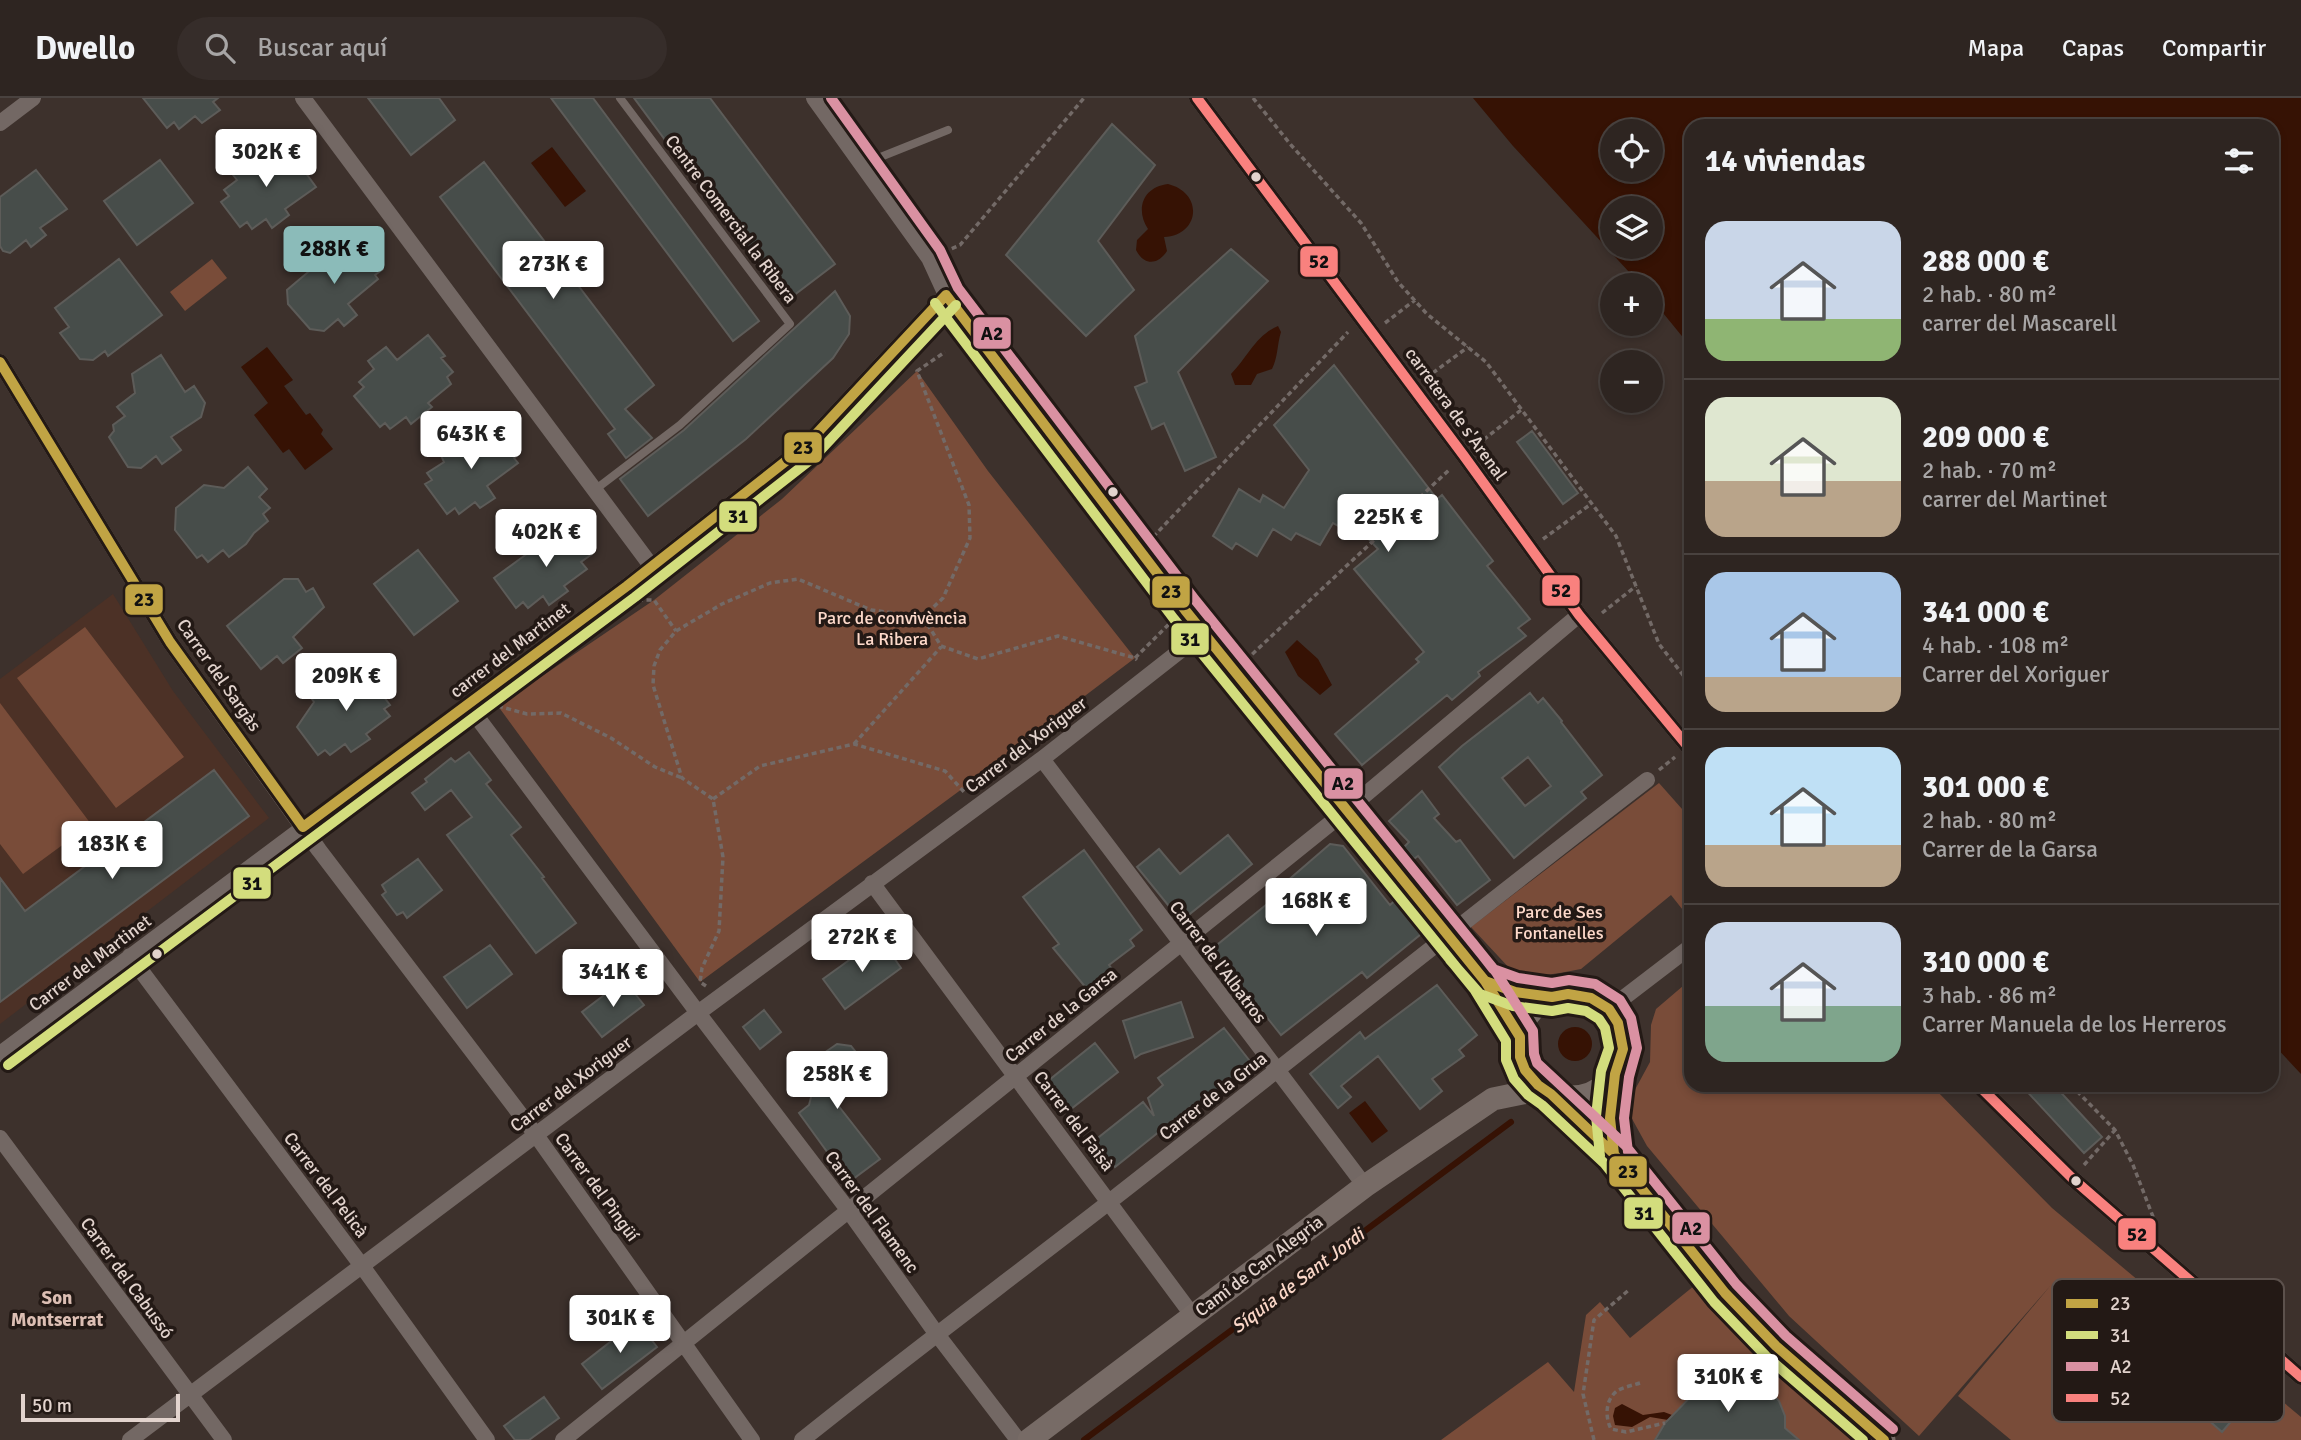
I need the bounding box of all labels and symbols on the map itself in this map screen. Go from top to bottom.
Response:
pin: 302K € [209,130,323,189]
street label: Centre Comercial la Ribera [661,131,801,307]
unlabelled marker [1249,170,1263,184]
pin: 288K € [277,226,391,286]
pin: 273K € [496,242,610,301]
line badge: 52 [1299,245,1339,278]
text: 52 [1309,250,1329,274]
line badge: A2 [972,316,1012,350]
text: A2 [981,322,1003,346]
street label: carretera de s'Arenal [1400,343,1512,485]
pin: 643K € [414,412,528,471]
line badge: 23 [783,431,823,464]
text: 23 [793,436,813,460]
unlabelled marker [1106,485,1120,499]
pin: 225K € [1331,494,1445,554]
line badge: 31 [718,500,758,533]
text: 31 [728,505,748,529]
pin: 402K € [489,510,603,569]
line badge: 52 [1541,574,1581,607]
line badge: 23 [1151,575,1191,609]
text: 52 [1551,579,1571,603]
text: 23 [1161,580,1181,604]
line badge: 23 [124,583,164,616]
text: 23 [134,588,154,612]
street label: carrer del Martinet [445,598,575,702]
park label: Parc de convivència La Ribera [817,607,967,650]
street label: Carrer del Sargàs [172,615,266,736]
line badge: 31 [1170,622,1210,656]
text: 31 [1180,628,1200,652]
pin: 209K € [289,654,403,713]
street label: Carrer del Xoriguer [961,692,1091,798]
line badge: A2 [1323,767,1364,800]
text: A2 [1332,772,1354,796]
pin: 183K € [55,822,169,881]
line badge: 31 [232,866,272,900]
text: 31 [242,872,262,896]
pin: 168K € [1259,878,1373,938]
street label: Carrer de l'Albatros [1165,896,1271,1028]
park label: Parc de Ses Fontanelles [1514,901,1604,944]
street label: Carrer del Martinet [25,910,155,1016]
pin: 272K € [805,914,919,974]
unlabelled marker [150,947,164,961]
pin: 341K € [556,950,670,1009]
street label: Carrer de la Garsa [1001,963,1121,1067]
street label: Carrer del Xoriguer [506,1031,636,1137]
street label: Carrer de la Grua [1155,1047,1271,1145]
pin: 258K € [780,1052,894,1111]
street label: Carrer del Faisà [1029,1066,1119,1176]
street label: Carrer del Pelicà [279,1128,373,1242]
street label: Carrer del Pingüí [550,1128,644,1246]
street label: Carrer del Flamenc [820,1147,924,1277]
line badge: 23 [1608,1155,1648,1188]
text: 23 [1618,1160,1638,1184]
unlabelled marker [2069,1174,2083,1188]
line badge: 31 [1623,1196,1664,1230]
text: 31 [1634,1202,1654,1226]
street label: Camí de Can Alegria [1191,1211,1327,1321]
line badge: A2 [1671,1211,1711,1245]
street label: Carrer del Cabussó [76,1213,178,1343]
text: A2 [1680,1217,1702,1241]
line badge: 52 [2117,1217,2157,1251]
water label: Síquia de Sant Jordi [1227,1222,1371,1339]
text: 52 [2127,1223,2147,1247]
legend [2052,1279,2284,1422]
district label: Son Montserrat [11,1286,103,1332]
text: 23 [2110,1292,2131,1316]
pin: 301K € [563,1296,677,1355]
text: 31 [2110,1324,2131,1348]
pin: 310K € [1671,1354,1785,1414]
text: A2 [2110,1355,2132,1379]
text: 52 [2110,1387,2131,1411]
scale bar [21,1391,180,1423]

